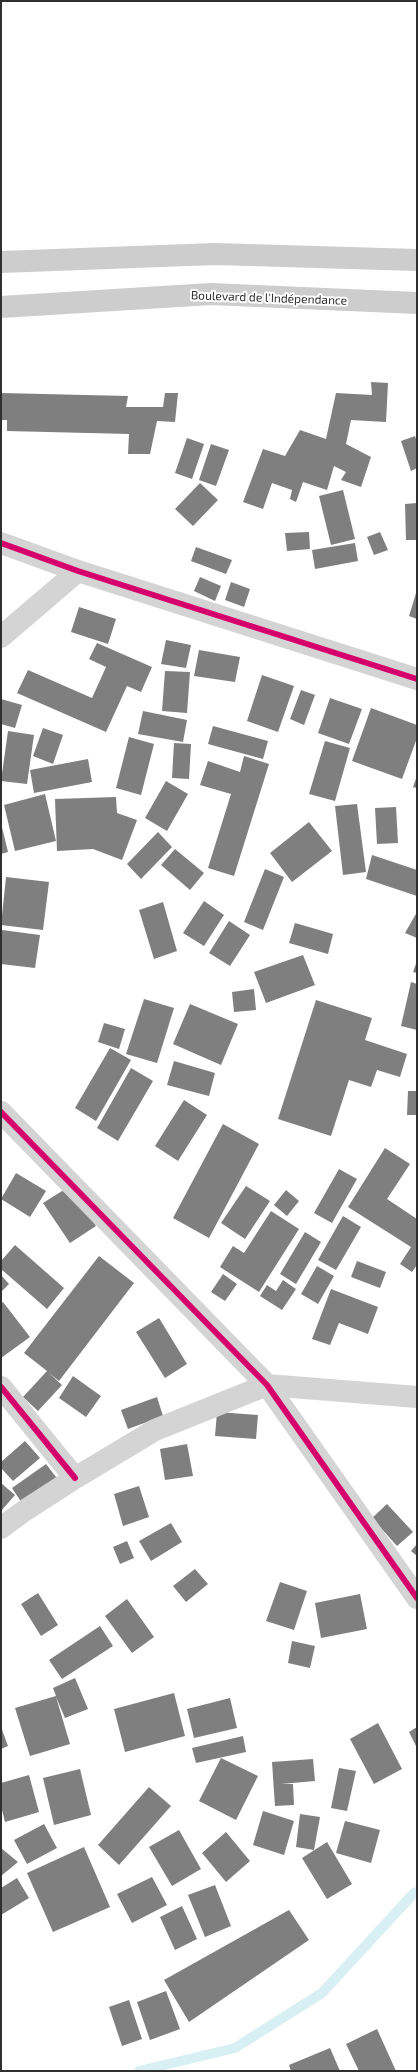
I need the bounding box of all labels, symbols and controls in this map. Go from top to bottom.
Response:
street label: Boulevard de l'Indépendance [191,288,347,308]

